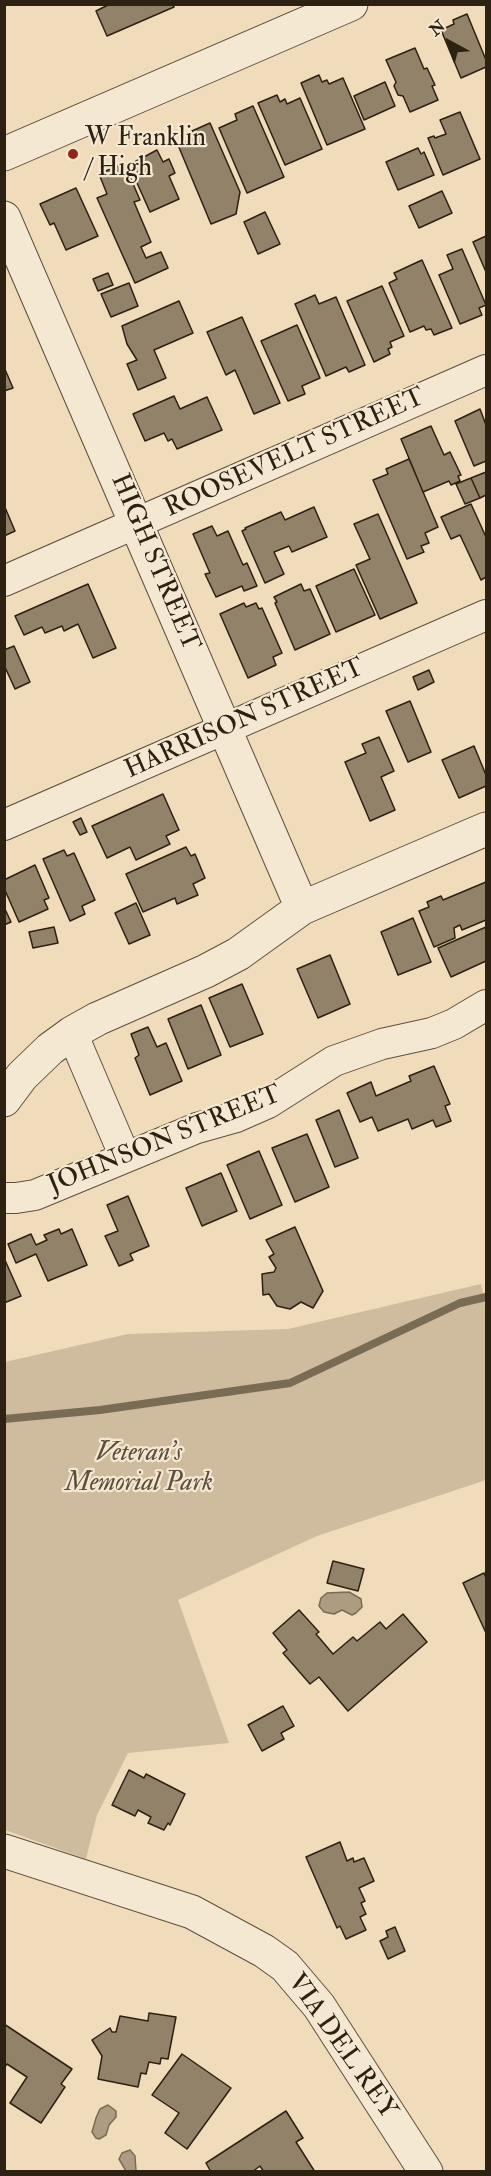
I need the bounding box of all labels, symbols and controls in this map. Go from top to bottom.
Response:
north arrow [419,12,479,72]
text: N [426,16,449,40]
place label: W Franklin / High [85,123,206,184]
marker: W Franklin / High [66,147,80,161]
street label: ROOSEVELT STREET [160,382,430,526]
street label: HIGH STREET [103,470,205,656]
street label: HARRISON STREET [121,653,369,787]
street label: JOHNSON STREET [44,1080,286,1202]
park label: Veteran's Memorial Park [65,1438,213,1500]
street label: VIA DEL REY [279,1968,403,2126]

